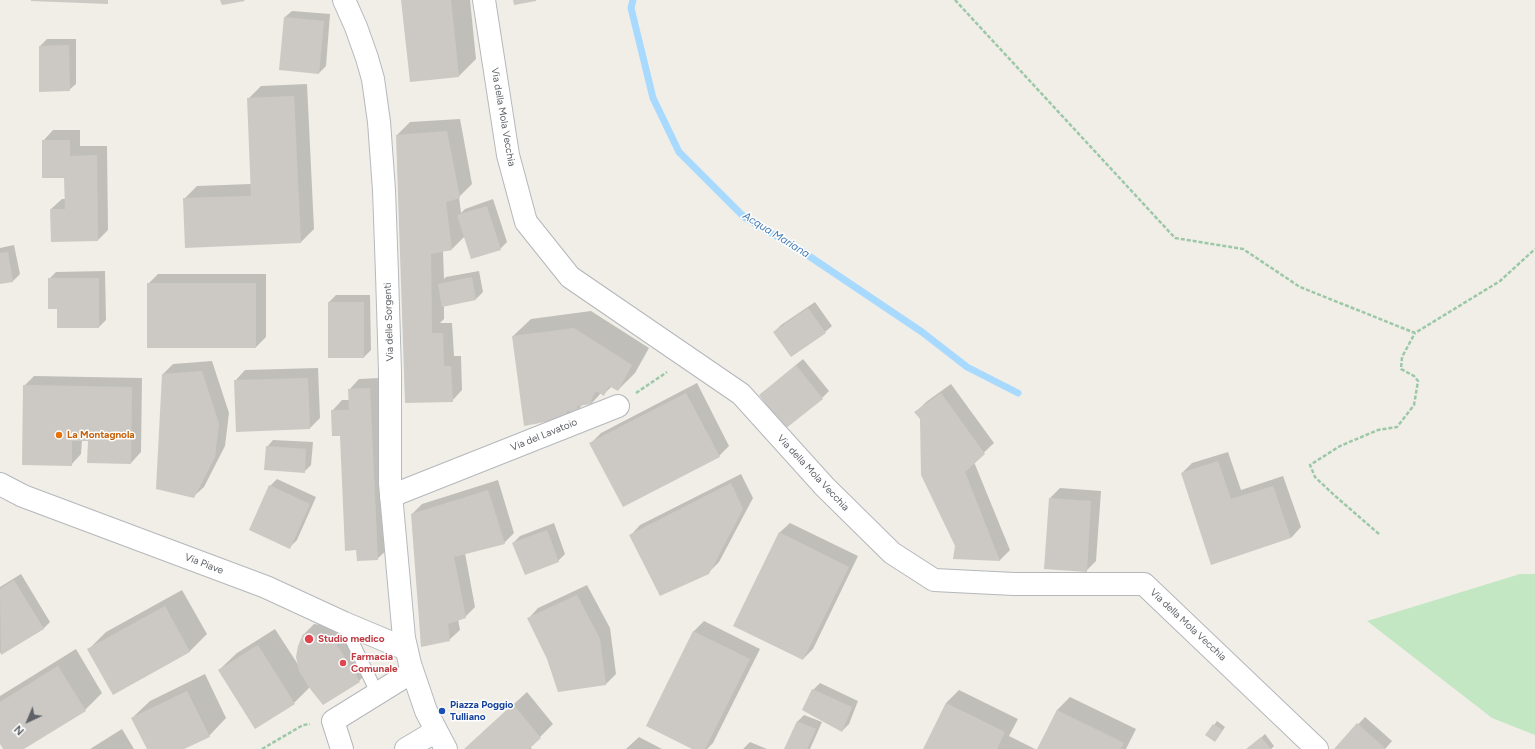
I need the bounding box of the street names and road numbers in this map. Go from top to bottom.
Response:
street label: Via della Mola Vecchia [488,67,518,167]
street label: Via delle Sorgenti [382,282,396,362]
street label: Via del Lavatoio [509,416,579,454]
street label: Via della Mola Vecchia [775,432,851,514]
street label: Via Piave [183,551,225,577]
street label: Via della Mola Vecchia [1147,587,1229,663]

